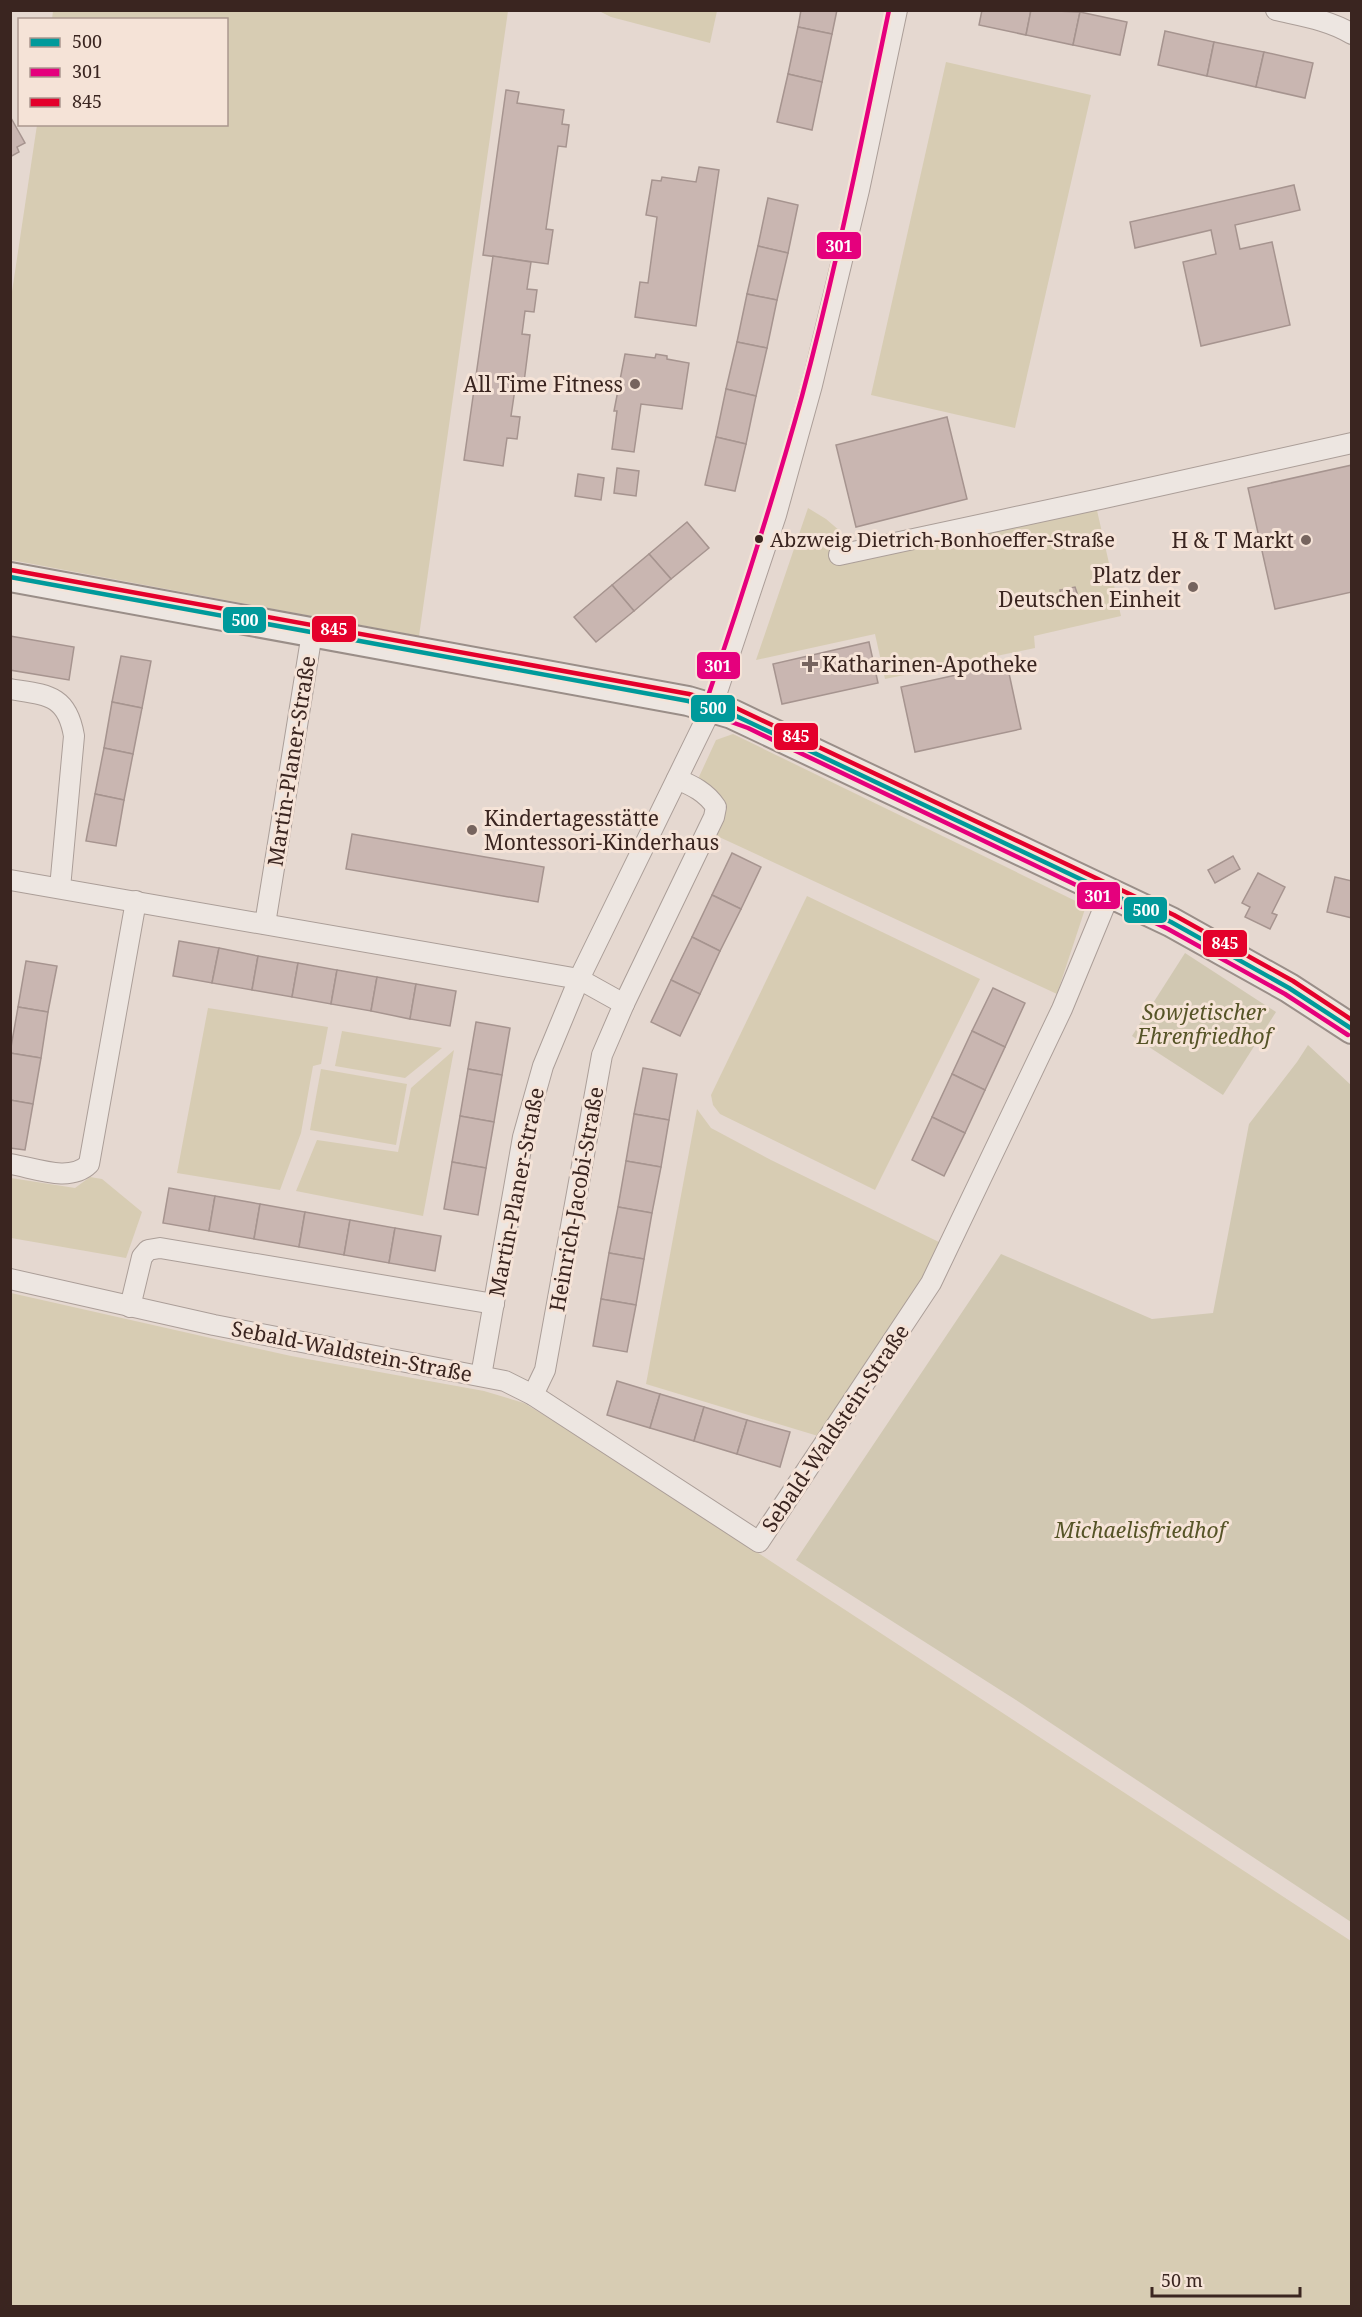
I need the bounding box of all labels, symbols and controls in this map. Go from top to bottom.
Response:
legend [18,18,228,126]
text: 500 [72,29,102,53]
text: 301 [72,59,102,83]
text: 845 [72,89,102,113]
line badge: 301 [816,231,862,260]
text: 301 [825,235,853,257]
place label: All Time Fitness [463,370,623,398]
marker: All Time Fitness [628,377,642,391]
place label: Abzweig Dietrich-Bonhoeffer-Straße [770,526,1115,553]
place label: H & T Markt [1171,526,1294,554]
marker: Abzweig Dietrich-Bonhoeffer-Straße [753,533,765,545]
marker: H & T Markt [1299,533,1313,547]
place label: Platz der Deutschen Einheit [998,561,1181,613]
marker: Platz der Deutschen Einheit [1186,580,1200,594]
line badge: 500 [222,606,267,634]
text: 500 [231,609,259,631]
line badge: 845 [311,615,357,643]
text: 845 [320,618,348,640]
place label: Katharinen-Apotheke [822,650,1037,678]
line badge: 301 [696,651,741,680]
street label: Martin-Planer-Straße [261,654,321,868]
text: 301 [704,655,732,677]
marker: Katharinen-Apotheke [803,657,817,671]
line badge: 500 [690,694,736,723]
text: 500 [699,697,727,719]
line badge: 845 [773,722,819,751]
text: 845 [782,725,810,747]
place label: Kindertagesstätte Montessori-Kinderhaus [484,804,719,856]
marker: Kindertagesstätte Montessori-Kinderhaus [465,823,479,837]
line badge: 301 [1076,881,1121,910]
text: 301 [1084,885,1112,907]
line badge: 500 [1123,896,1168,924]
text: 500 [1132,899,1160,921]
line badge: 845 [1202,929,1248,958]
text: 845 [1211,932,1239,954]
park label: Sowjetischer Ehrenfriedhof [1136,998,1276,1050]
street label: Heinrich-Jacobi-Straße [542,1084,610,1314]
street label: Martin-Planer-Straße [482,1085,550,1299]
street label: Sebald-Waldstein-Straße [229,1314,475,1388]
street label: Sebald-Waldstein-Straße [755,1319,915,1537]
park label: Michaelisfriedhof [1054,1516,1230,1544]
scale bar [1152,2260,1300,2298]
text: 50 m [1161,2268,1203,2292]

